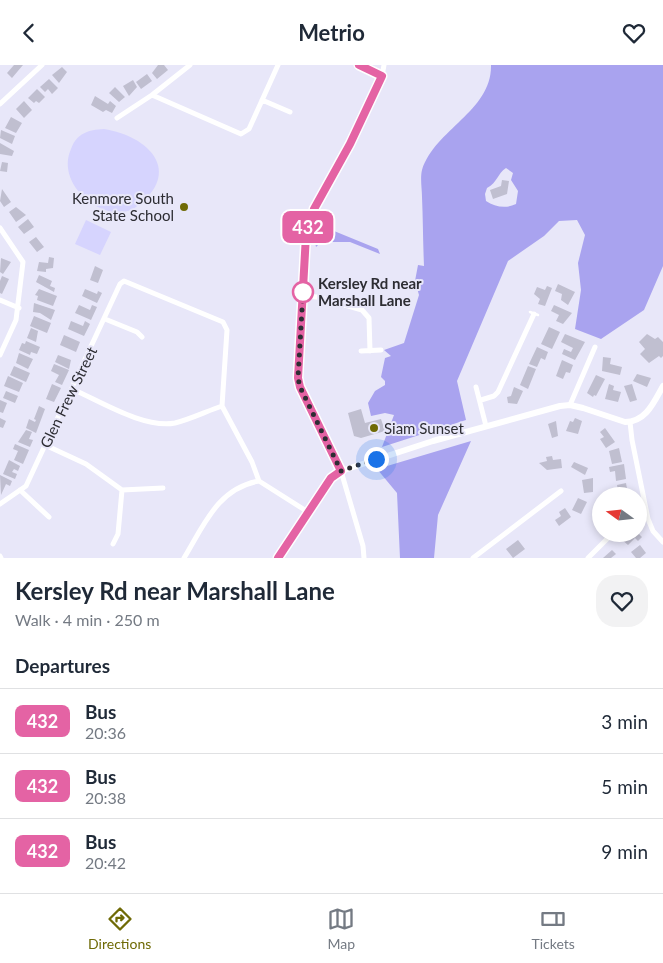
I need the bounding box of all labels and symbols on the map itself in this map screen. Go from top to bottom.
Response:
place label: Kenmore South State School [72,189,174,224]
marker: Kenmore South State School [178,201,190,213]
line badge: 432 [279,211,337,243]
place label: Kersley Rd near Marshall Lane [318,274,422,309]
marker: Kersley Rd near Marshall Lane [292,281,314,303]
street label: Glen Frew Street [36,343,101,450]
place label: Siam Sunset [384,419,464,437]
marker: Siam Sunset [368,422,380,434]
your location [364,447,389,472]
north arrow [592,487,648,543]

